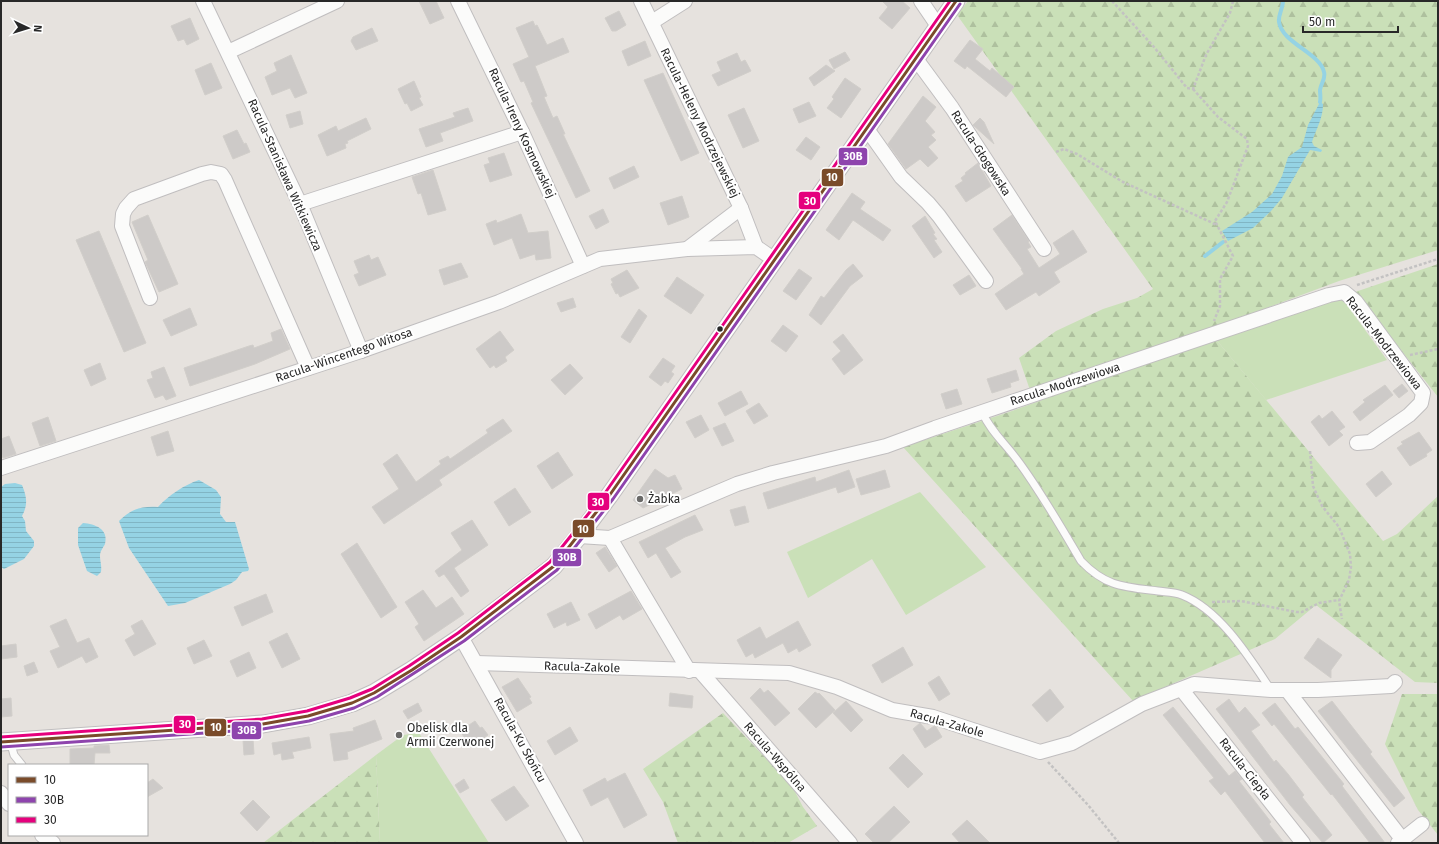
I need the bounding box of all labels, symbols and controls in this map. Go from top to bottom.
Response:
north arrow [8,8,48,48]
scale bar [1303,8,1398,34]
text: 50 m [1309,15,1335,29]
text: N [31,25,44,33]
street label: Racula-Heleny Modrzejewskiej [658,46,742,200]
street label: Racula-Ireny Kosmowskiej [486,66,558,200]
street label: Racula-Stanisława Witkiewicza [245,97,325,253]
street label: Racula-Głogowska [948,108,1014,198]
line badge: 30B [838,147,868,166]
text: 30B [843,150,863,163]
line badge: 10 [821,168,844,187]
text: 10 [826,171,838,184]
line badge: 30 [798,191,821,210]
text: 30 [803,195,817,208]
street label: Racula-Modrzewiowa [1343,294,1425,392]
unlabelled marker [715,324,725,334]
street label: Racula-Wincentego Witosa [274,325,414,385]
street label: Racula-Modrzewiowa [1008,360,1122,408]
place label: Żabka [648,491,680,506]
line badge: 30 [587,492,610,511]
marker: Żabka [635,494,645,504]
text: 30 [591,496,605,509]
line badge: 10 [572,519,595,538]
text: 10 [577,523,589,536]
line badge: 30B [552,548,582,567]
text: 30B [557,551,577,564]
street label: Racula-Zakole [544,659,620,675]
street label: Racula-Ku Słońcu [491,695,549,785]
street label: Racula-Zakole [908,706,986,740]
line badge: 30 [173,715,196,734]
text: 30 [178,718,192,731]
line badge: 10 [204,718,227,737]
street label: Racula-Wspólna [741,719,809,795]
text: 10 [210,721,222,734]
line badge: 30B [231,721,262,740]
place label: Obelisk dla Armii Czerwonej [407,721,494,749]
text: 30B [237,724,257,737]
marker: Obelisk dla Armii Czerwonej [394,730,404,740]
street label: Racula-Ciepła [1216,735,1274,803]
legend [8,764,148,836]
text: 10 [44,773,56,787]
text: 30B [44,793,64,807]
text: 30 [44,813,57,827]

